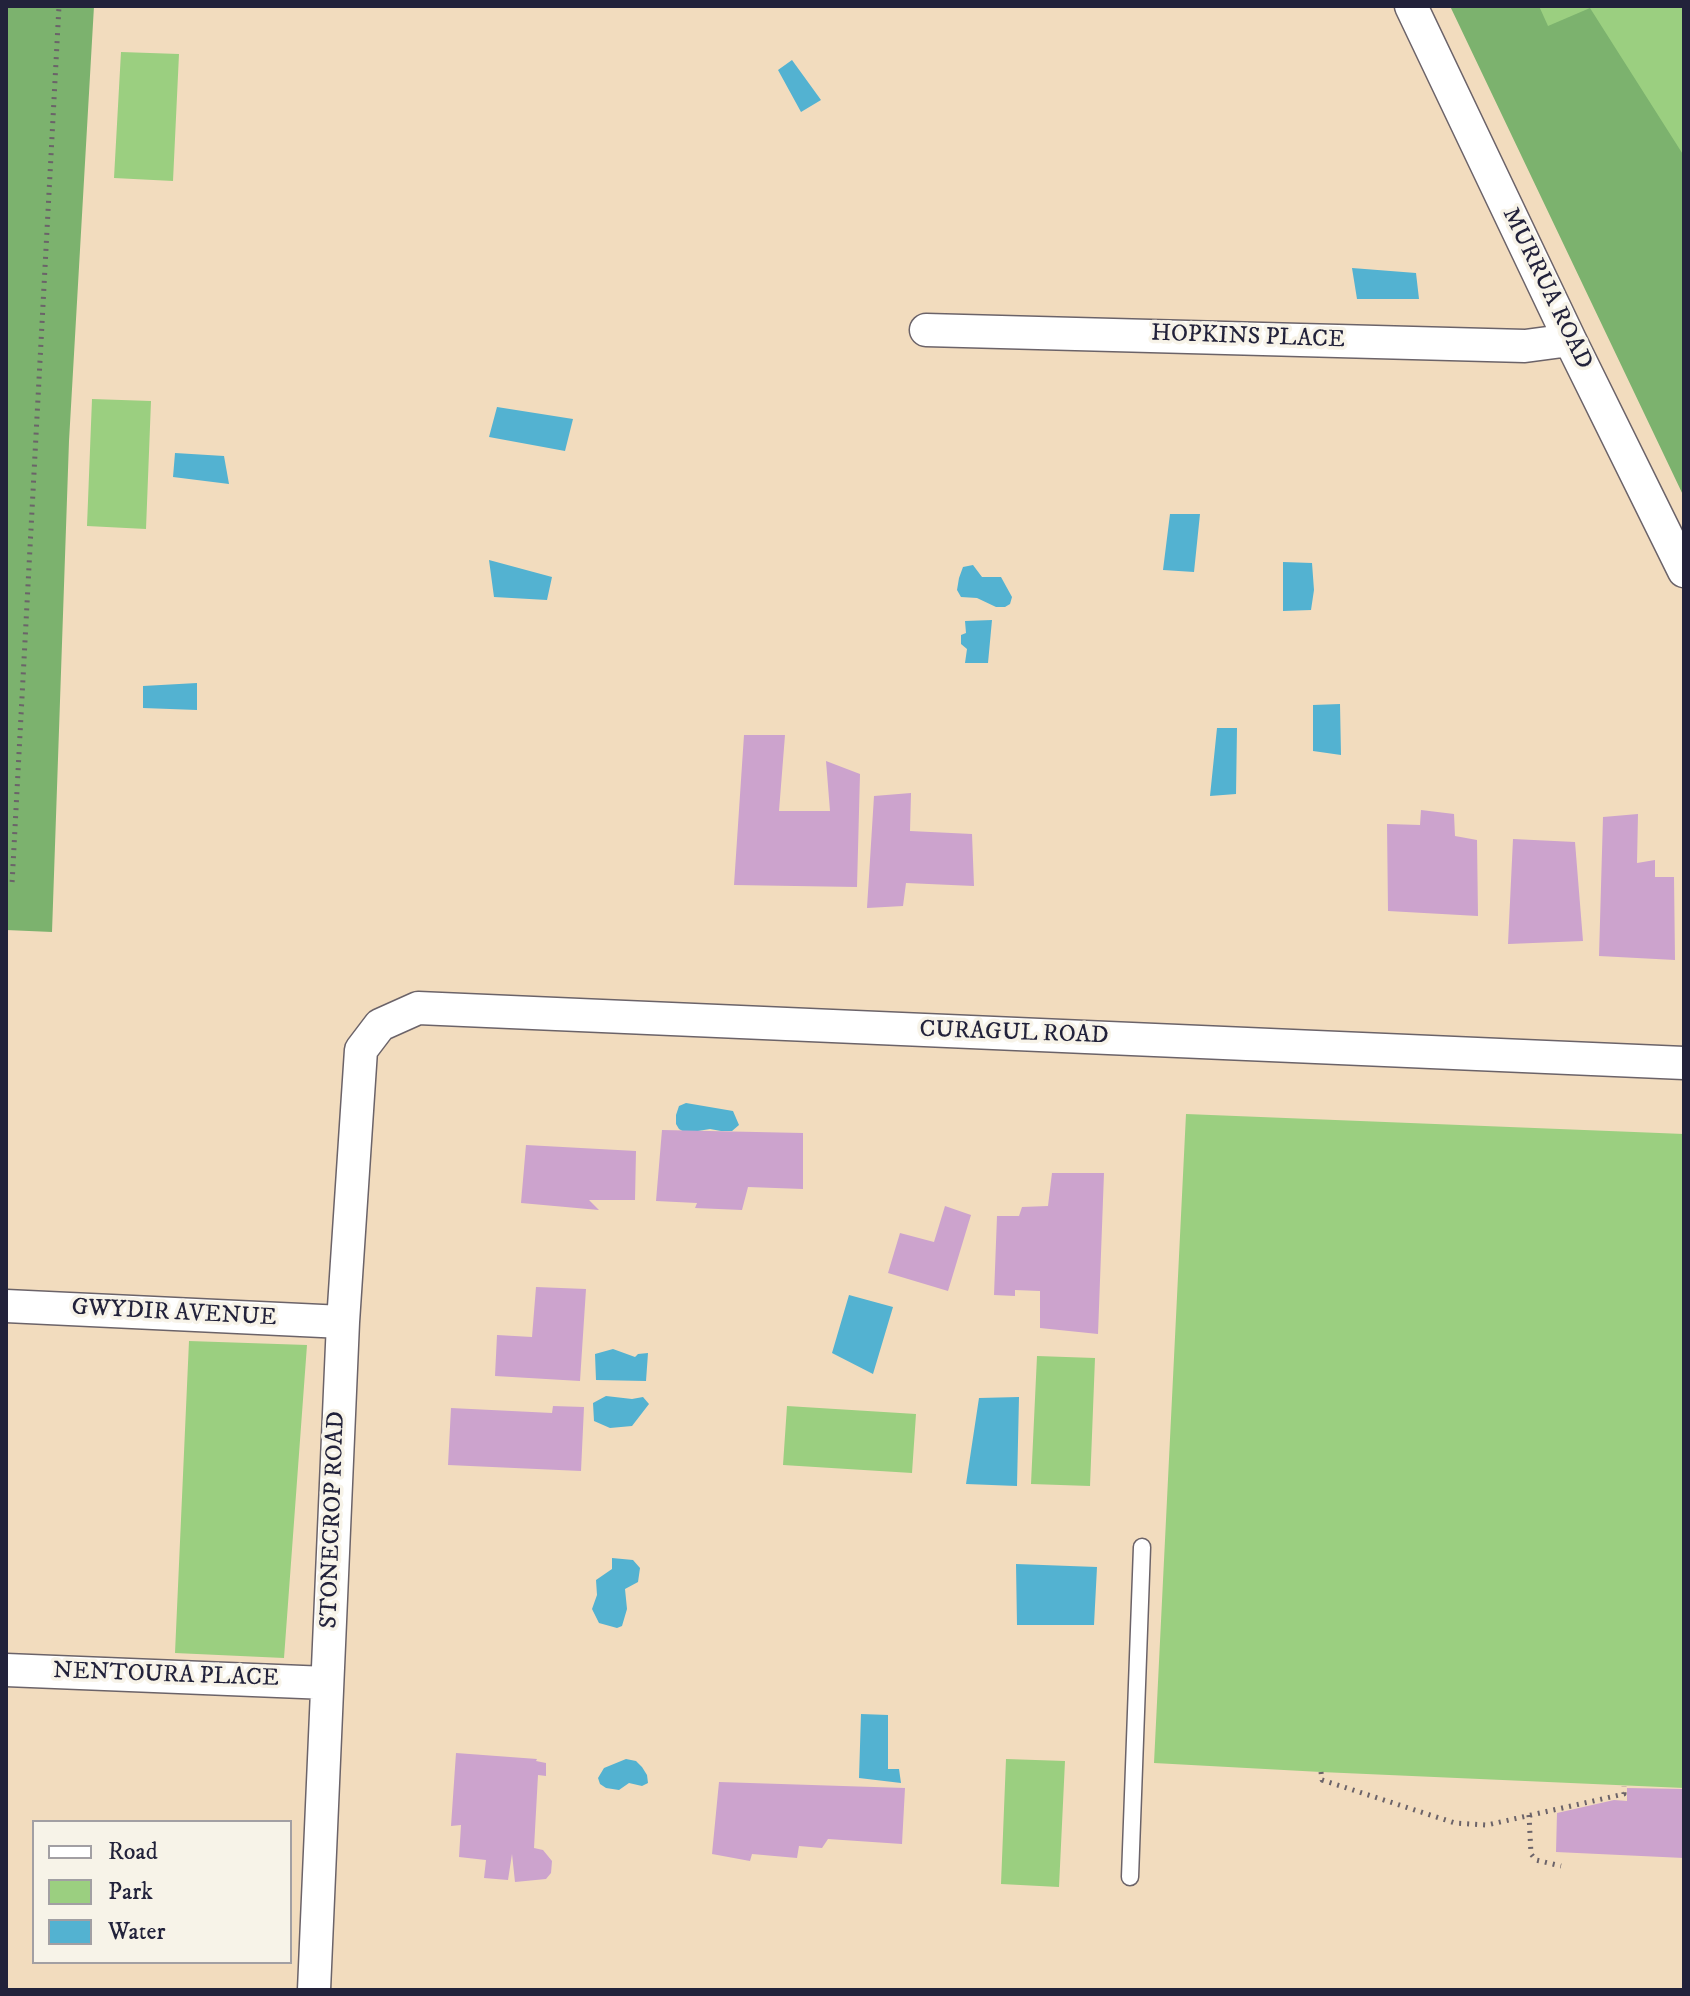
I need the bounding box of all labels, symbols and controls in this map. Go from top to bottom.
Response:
street label: MURRUA ROAD [1494,204,1598,374]
street label: HOPKINS PLACE [1151,320,1345,356]
street label: CURAGUL ROAD [919,1016,1109,1052]
street label: GWYDIR AVENUE [71,1294,277,1334]
street label: STONECROP ROAD [316,1411,352,1629]
street label: NENTOURA PLACE [53,1658,279,1694]
legend [32,1820,292,1964]
text: Road [108,1837,158,1867]
text: Park [108,1877,153,1907]
text: Water [108,1917,165,1947]

